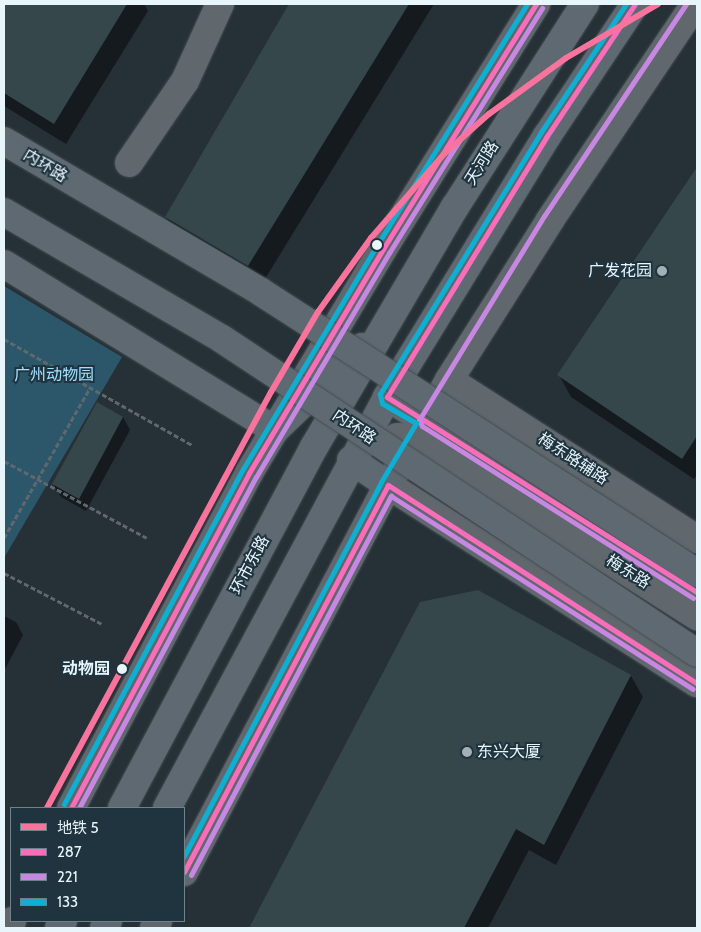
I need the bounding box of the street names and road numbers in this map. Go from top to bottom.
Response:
street label: 天河路 [461,138,503,188]
street label: 内环路 [19,145,71,187]
street label: 内环路 [329,406,379,448]
street label: 梅东路辅路 [534,429,612,489]
street label: 环市东路 [227,532,273,598]
street label: 梅东路 [603,551,653,593]

